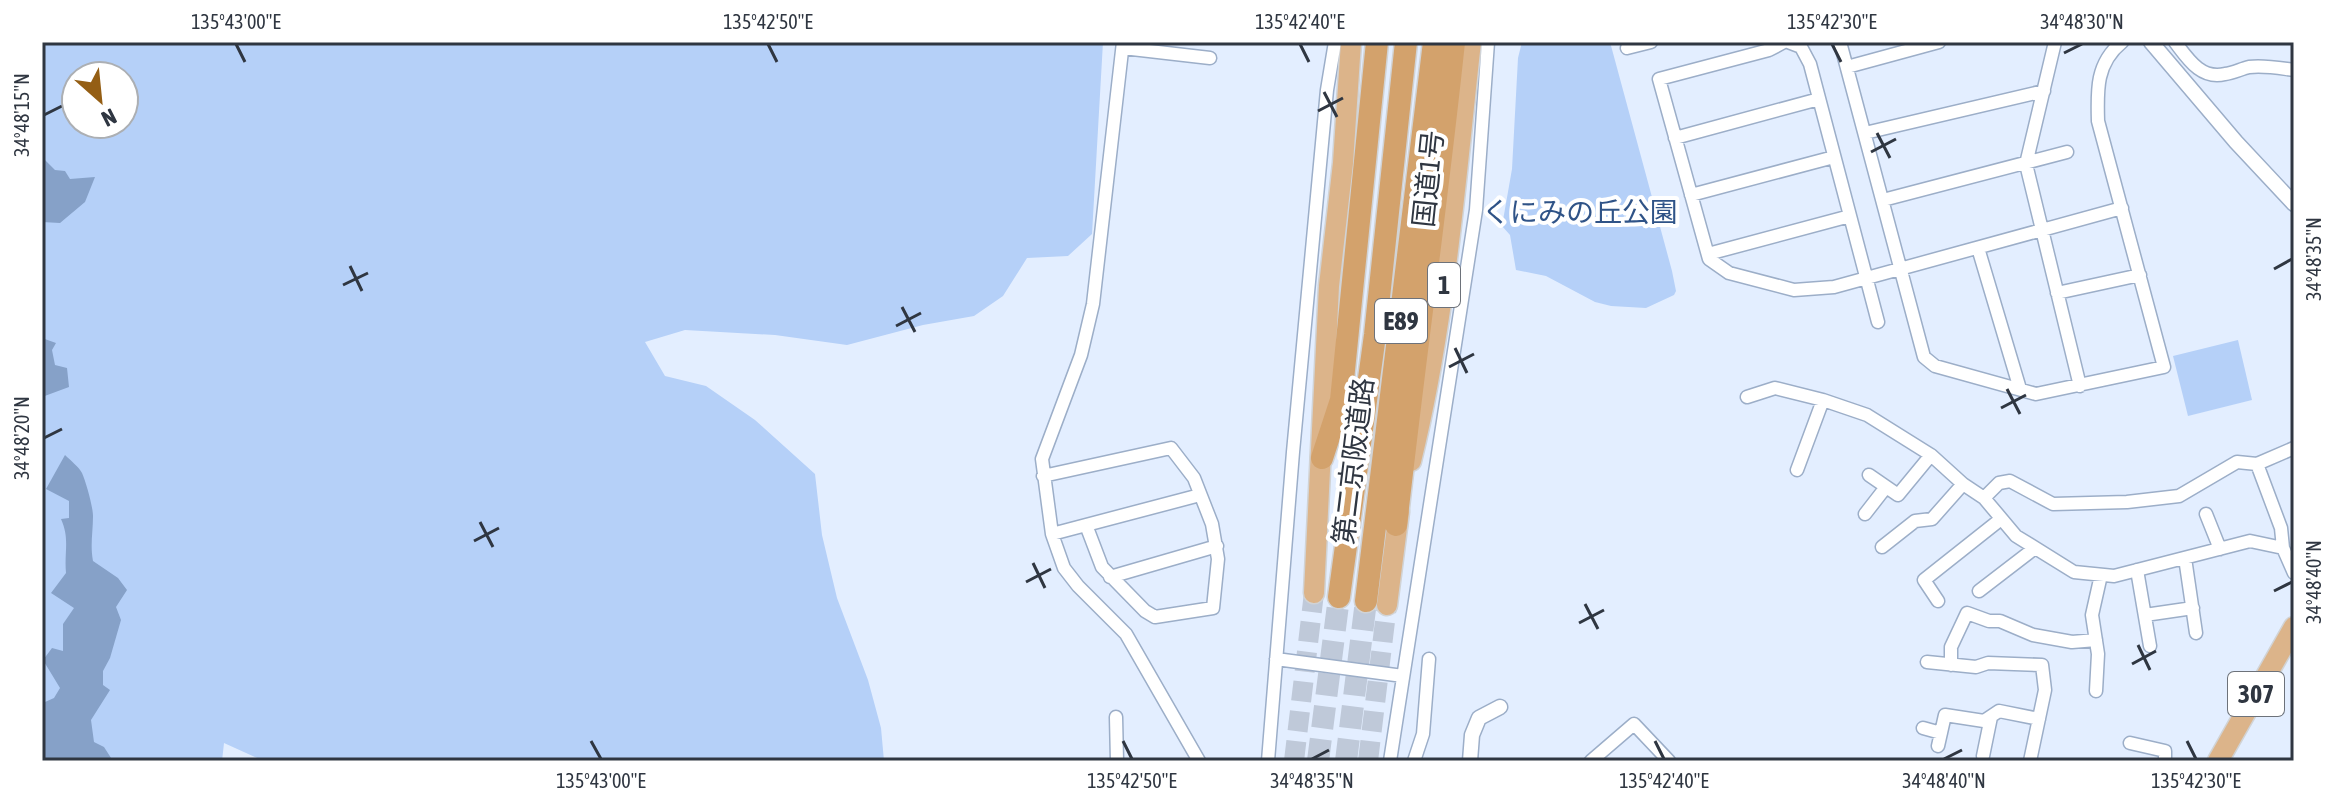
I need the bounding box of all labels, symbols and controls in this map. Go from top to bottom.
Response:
text: 135°43'00"E [191,10,281,33]
text: 135°42'50"E [723,10,813,33]
text: 135°42'40"E [1255,10,1345,33]
text: 135°42'30"E [1787,10,1877,33]
text: 34°48'30"N [2040,10,2124,33]
north arrow [60,60,140,140]
text: 34°48'15"N [10,73,33,157]
text: N [97,103,121,132]
street label: 国道1号 [1407,129,1449,229]
park label: くにみの丘公園 [1482,196,1678,228]
text: 34°48'35"N [2302,217,2325,301]
road number: 1 [1428,263,1460,307]
road number: E89 [1375,299,1427,343]
street label: 第二京阪道路 [1327,376,1379,546]
text: 34°48'20"N [10,396,33,480]
text: 34°48'40"N [2302,540,2325,624]
road number: 307 [2228,672,2284,716]
text: 135°43'00"E [556,769,646,792]
text: 135°42'50"E [1087,769,1177,792]
text: 34°48'35"N [1270,769,1354,792]
text: 135°42'40"E [1619,769,1709,792]
text: 34°48'40"N [1902,769,1986,792]
text: 135°42'30"E [2151,769,2241,792]

